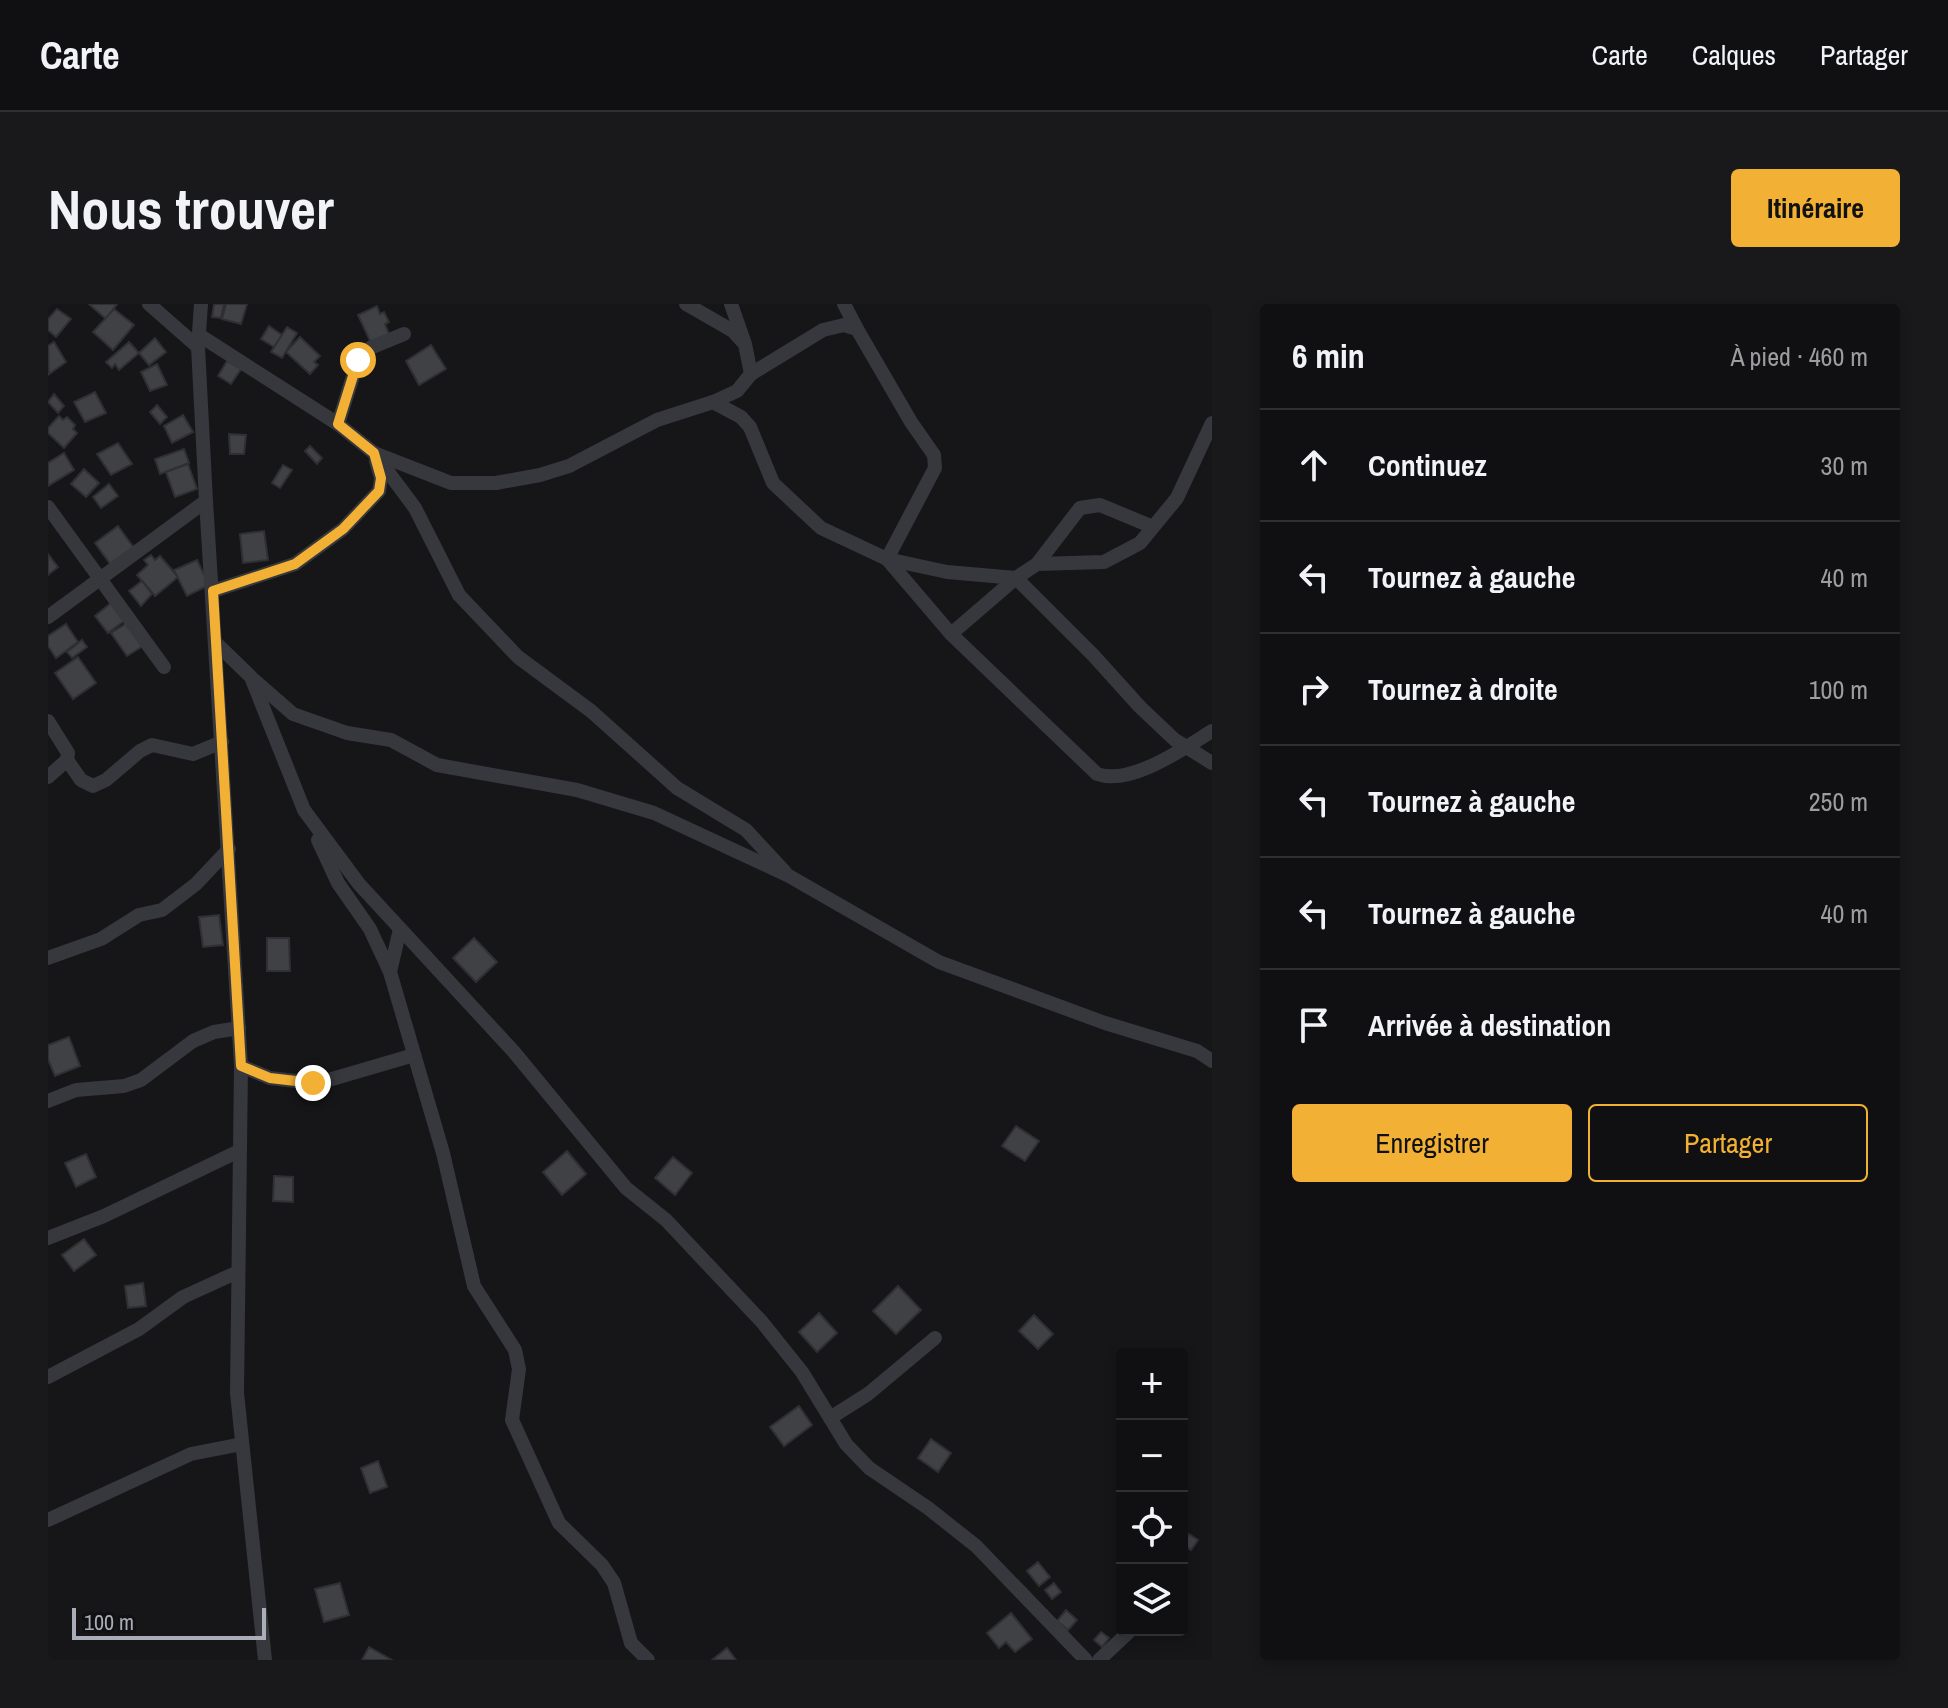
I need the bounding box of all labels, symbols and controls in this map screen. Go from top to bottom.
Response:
text: Carte [40,30,120,81]
text: Carte [1592,36,1648,74]
text: Calques [1692,36,1776,74]
text: Partager [1820,36,1908,74]
button: Itinéraire [1731,169,1900,247]
text: Nous trouver [48,171,334,246]
text: 6 min [1292,333,1365,379]
text: À pied · 460 m [1730,339,1868,374]
route start [340,342,376,378]
icon: ahead [1292,443,1336,487]
text: Continuez [1368,445,1487,485]
text: 30 m [1821,448,1868,483]
icon: left [1292,555,1336,599]
text: Tournez à gauche [1368,557,1575,597]
text: 40 m [1821,560,1868,595]
icon: right [1292,667,1336,711]
text: Tournez à droite [1368,669,1558,709]
text: 100 m [1809,672,1868,707]
icon: left [1292,779,1336,823]
text: Tournez à gauche [1368,781,1575,821]
text: 250 m [1809,784,1868,819]
icon: left [1292,891,1336,935]
text: Tournez à gauche [1368,893,1575,933]
text: 40 m [1821,896,1868,931]
icon: arrive [1292,1003,1336,1047]
text: Arrivée à destination [1368,1005,1611,1045]
route end [295,1065,331,1101]
button: Enregistrer [1292,1104,1572,1182]
button: Partager [1588,1104,1868,1182]
map controls [1116,1348,1188,1636]
button: + [1116,1348,1188,1420]
button: − [1116,1420,1188,1492]
button: locate [1116,1492,1188,1564]
button: layers [1116,1564,1188,1636]
scale bar [72,1604,266,1640]
text: 100 m [84,1607,134,1637]

